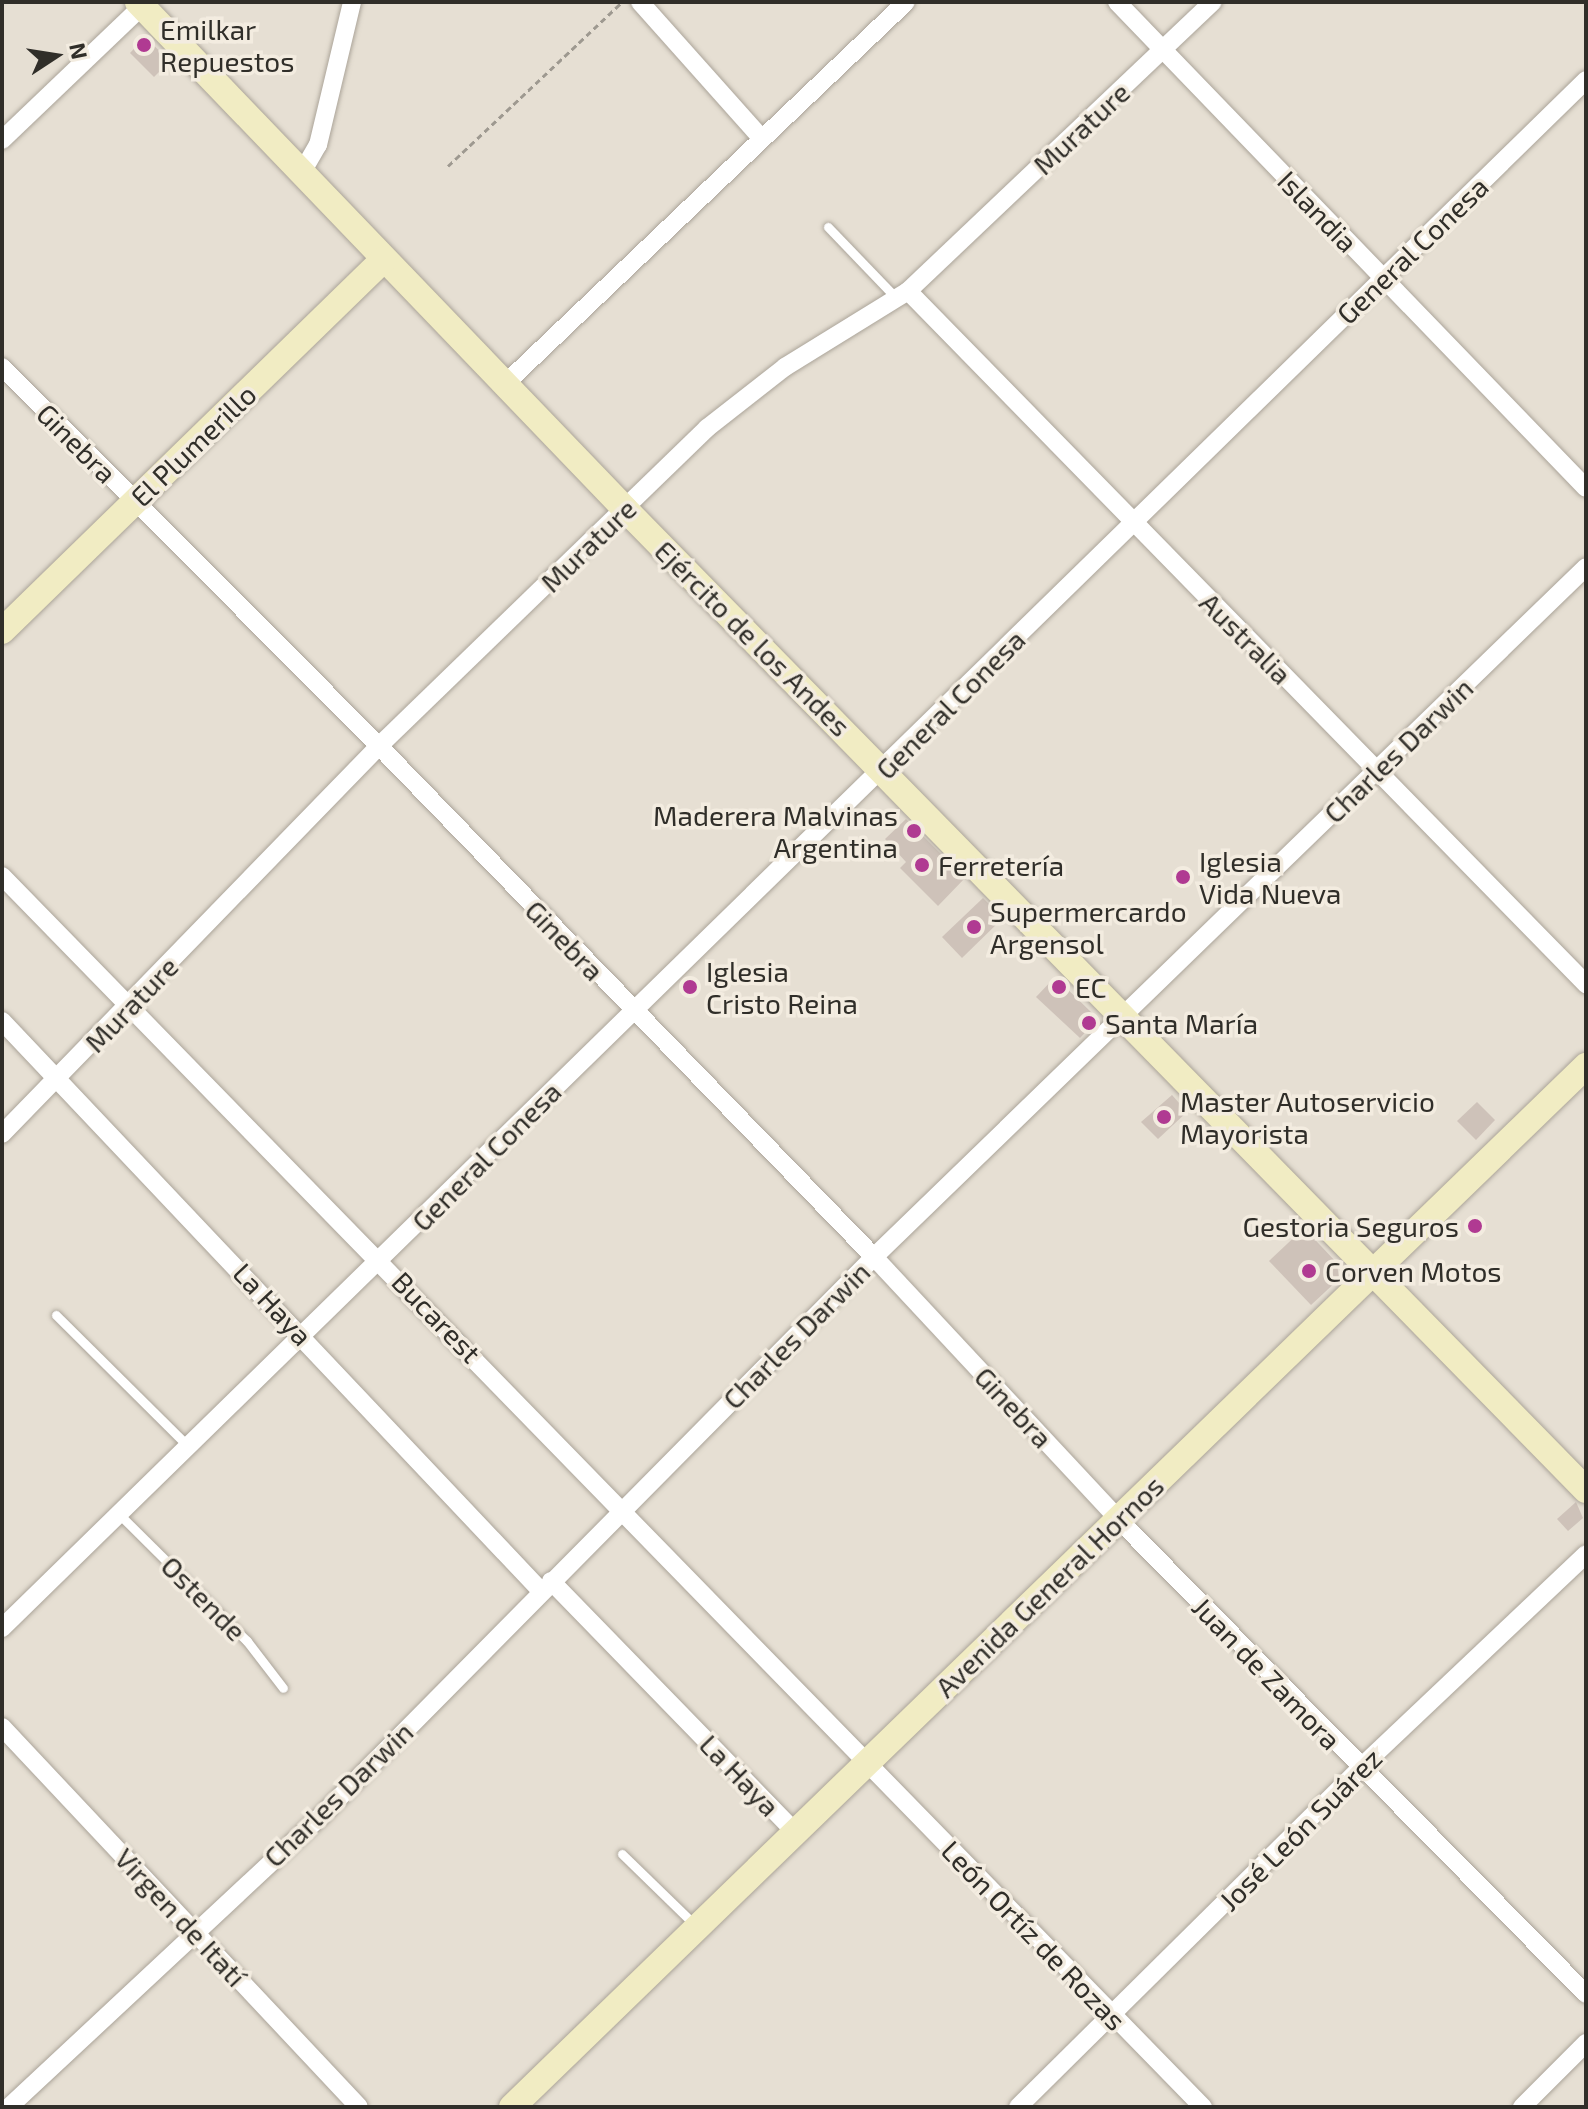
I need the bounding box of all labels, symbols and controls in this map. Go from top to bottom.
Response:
place label: Emilkar Repuestos [160,12,294,78]
north arrow [16,16,96,96]
marker: Emilkar Repuestos [135,36,153,54]
text: N [65,41,94,61]
street label: Murature [1026,75,1136,181]
street label: Islandia [1271,163,1365,259]
street label: General Conesa [1329,169,1495,331]
street label: El Plumerillo [123,377,263,513]
street label: Ginebra [30,396,124,490]
street label: Murature [533,491,643,599]
street label: Ejército de los Andes [648,533,858,743]
street label: Australia [1193,585,1299,691]
street label: General Conesa [868,622,1032,786]
street label: Charles Darwin [1317,670,1479,830]
place label: Maderera Malvinas Argentina [653,798,898,864]
marker: Maderera Malvinas Argentina [905,822,923,840]
place label: Iglesia Vida Nueva [1199,844,1341,910]
place label: Ferretería [938,848,1064,882]
marker: Ferretería [913,856,931,874]
marker: Iglesia Vida Nueva [1174,868,1192,886]
street label: Ginebra [519,893,611,987]
place label: Supermercardo Argensol [990,894,1187,960]
marker: Supermercardo Argensol [965,918,983,936]
street label: Murature [77,949,185,1059]
place label: Iglesia Cristo Reina [706,954,858,1020]
place label: EC [1075,970,1106,1004]
marker: Iglesia Cristo Reina [681,978,699,996]
marker: EC [1050,978,1068,996]
place label: Santa María [1105,1006,1258,1040]
marker: Santa María [1080,1014,1098,1032]
street label: General Conesa [404,1074,568,1238]
place label: Master Autoservicio Mayorista [1180,1084,1436,1150]
marker: Master Autoservicio Mayorista [1155,1108,1173,1126]
place label: Gestoria Seguros [1242,1209,1459,1243]
marker: Gestoria Seguros [1466,1217,1484,1235]
street label: Charles Darwin [715,1254,877,1416]
place label: Corven Motos [1325,1254,1502,1288]
street label: La Haya [227,1256,319,1352]
marker: Corven Motos [1300,1262,1318,1280]
street label: Bucarest [386,1265,488,1369]
street label: Ginebra [968,1360,1060,1454]
street label: Avenida General Hornos [928,1468,1170,1704]
street label: Ostende [155,1549,253,1647]
street label: Juan de Zamora [1186,1590,1348,1756]
street label: Charles Darwin [257,1714,419,1874]
street label: La Haya [693,1727,787,1823]
street label: José León Suárez [1212,1741,1388,1917]
street label: León Ortíz de Rozas [935,1833,1133,2037]
street label: Virgen de Itatí [109,1841,253,1993]

